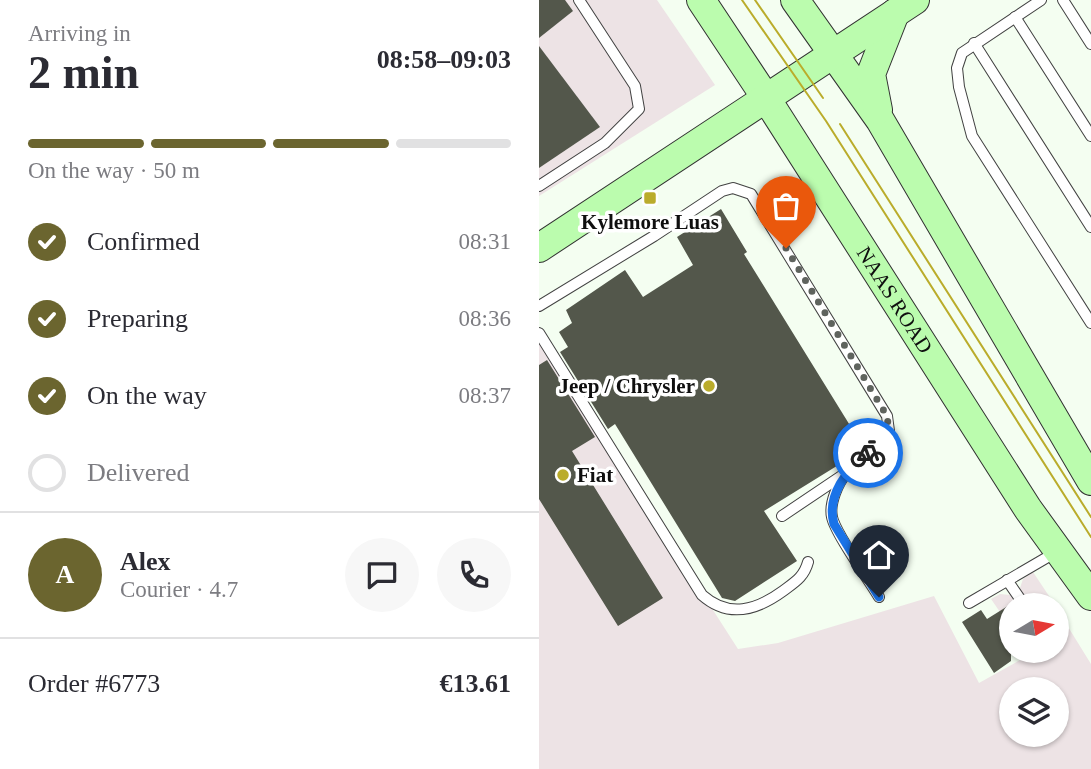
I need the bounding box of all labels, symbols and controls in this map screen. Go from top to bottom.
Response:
text: Arriving in [28,21,131,46]
text: 08:58–09:03 [377,45,511,74]
text: 2 min [28,47,139,98]
text: On the way · 50 m [28,158,200,183]
pin [756,176,816,248]
icon: bag [767,187,805,225]
marker: Kylemore Luas [642,190,658,206]
place label: Kylemore Luas [581,210,719,234]
icon: check [28,223,66,261]
text: Confirmed [87,227,200,256]
text: 08:31 [459,229,511,254]
street label: NAAS ROAD [852,242,938,358]
icon: check [28,300,66,338]
text: Preparing [87,304,188,333]
text: 08:36 [459,306,511,331]
place label: Jeep / Chrysler [559,374,695,398]
icon: check [28,377,66,415]
marker: Jeep / Chrysler [701,378,717,394]
text: On the way [87,381,207,410]
text: 08:37 [459,383,511,408]
courier [833,418,903,488]
icon: bike [849,434,887,472]
text: Delivered [87,458,190,487]
place label: Fiat [577,463,613,487]
marker: Fiat [555,467,571,483]
pin [849,525,909,597]
icon: home [860,536,898,574]
button: chat [345,538,419,612]
button: phone [437,538,511,612]
text: Alex [120,547,171,576]
text: A [56,560,74,589]
text: Courier · 4.7 [120,577,238,602]
north arrow [999,593,1069,663]
map controls [999,593,1069,747]
text: Order #6773 [28,669,160,698]
text: €13.61 [440,669,511,698]
button: layers [999,677,1069,747]

